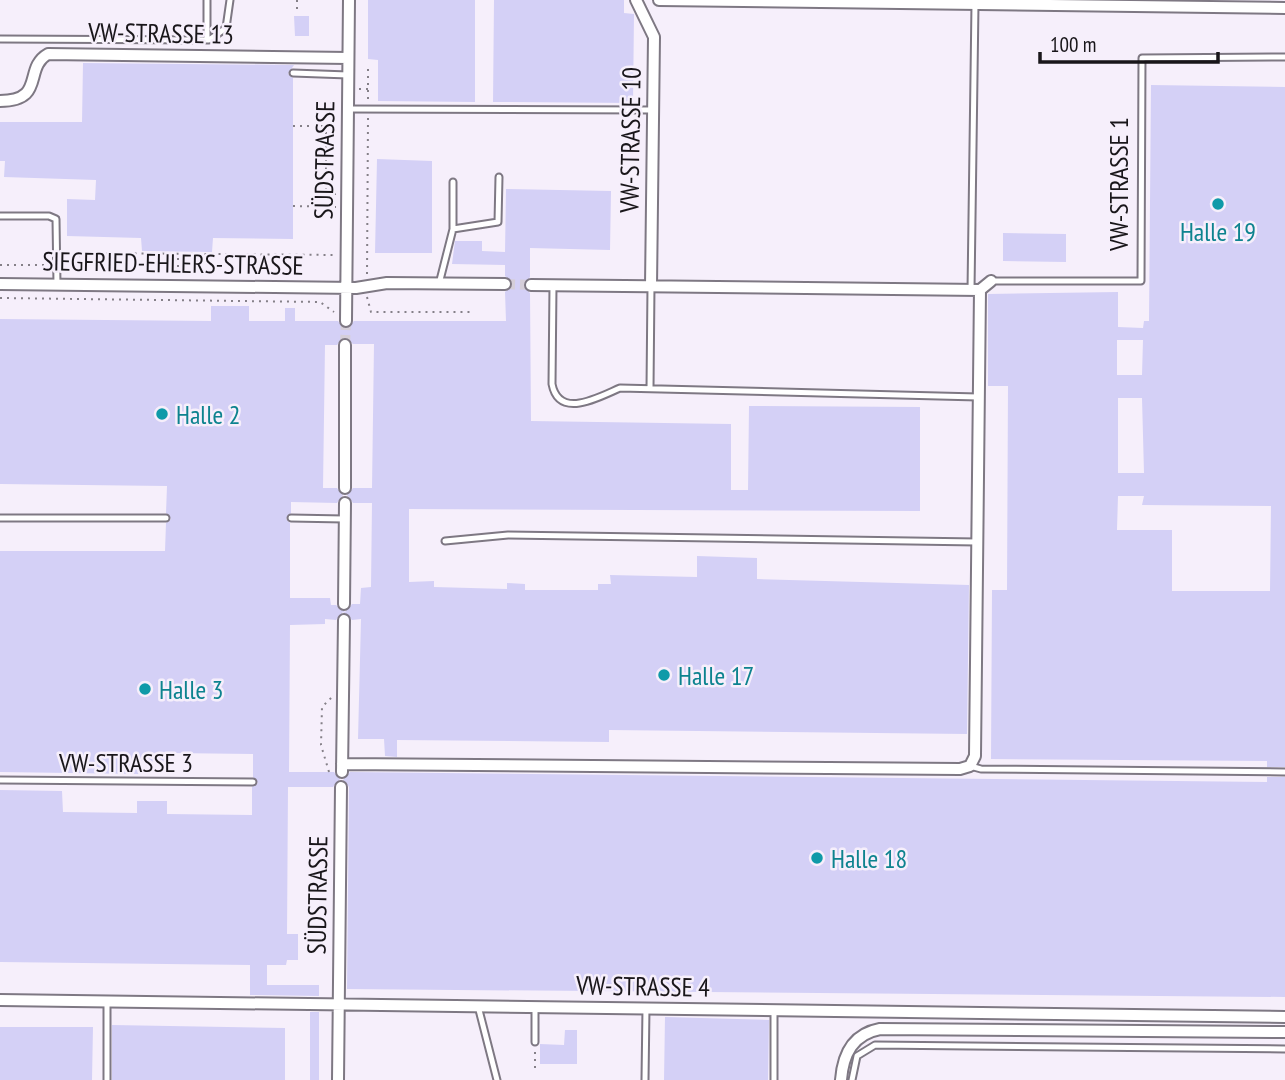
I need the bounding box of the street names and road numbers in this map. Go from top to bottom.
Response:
street label: VW-STRASSE 13 [87,15,234,51]
street label: VW-STRASSE 10 [612,67,648,214]
street label: SÜDSTRASSE [306,100,342,220]
street label: VW-STRASSE 1 [1102,117,1135,252]
street label: SIEGFRIED-EHLERS-STRASSE [42,244,304,282]
street label: VW-STRASSE 3 [58,746,193,779]
street label: SÜDSTRASSE [299,835,335,955]
street label: VW-STRASSE 4 [575,968,711,1004]

